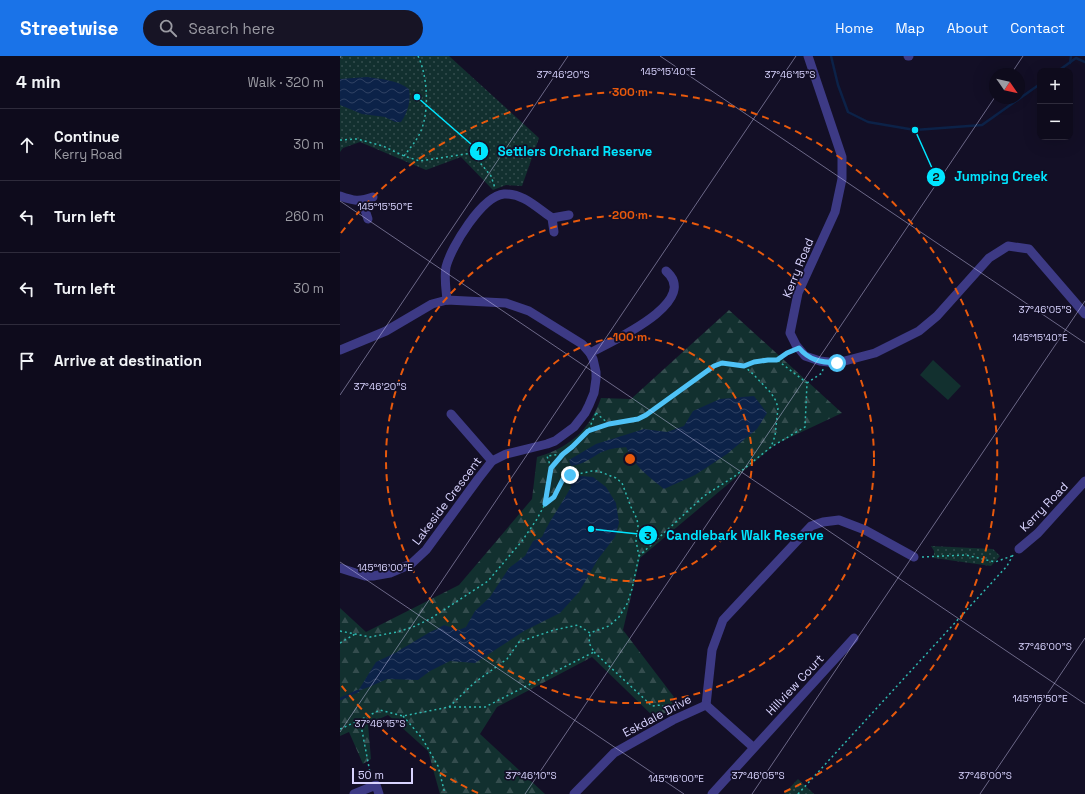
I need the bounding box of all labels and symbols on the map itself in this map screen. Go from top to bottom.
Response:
text: 145°15'40"E [640,65,696,78]
text: 37°46'20"S [536,68,590,81]
text: 37°46'15"S [765,68,815,81]
north arrow [989,68,1025,104]
text: 300 m [612,84,648,100]
callout: Settlers Orchard Reserve [469,138,660,163]
text: 1 [476,143,482,159]
text: Settlers Orchard Reserve [498,143,652,160]
callout: Jumping Creek [926,164,1056,189]
text: Jumping Creek [954,168,1048,185]
text: 2 [932,169,940,185]
text: 145°15'50"E [357,200,413,213]
text: 200 m [612,207,648,223]
street label: Kerry Road [779,236,817,300]
text: 37°46'05"S [1018,303,1072,316]
text: 100 m [613,329,647,345]
text: 145°15'40"E [1012,331,1068,344]
route start [828,354,846,372]
text: 37°46'20"S [353,380,407,393]
centre of rings [623,452,637,466]
street label: Lakeside Crescent [409,454,485,548]
route end [561,466,579,484]
street label: Kerry Road [1016,479,1072,535]
callout: Candlebark Walk Reserve [638,523,832,548]
text: Candlebark Walk Reserve [666,527,824,544]
text: 3 [644,528,652,544]
text: 145°16'00"E [357,561,413,574]
text: 37°46'00"S [1018,640,1072,653]
street label: Hillview Court [762,651,828,719]
street label: Eskdale Drive [620,691,694,741]
text: 145°15'50"E [1012,692,1068,705]
text: 37°46'15"S [355,717,405,730]
scale bar [352,766,413,785]
text: 37°46'10"S [505,769,557,782]
text: 37°46'05"S [731,769,785,782]
text: 37°46'00"S [958,769,1012,782]
text: 145°16'00"E [648,772,704,785]

